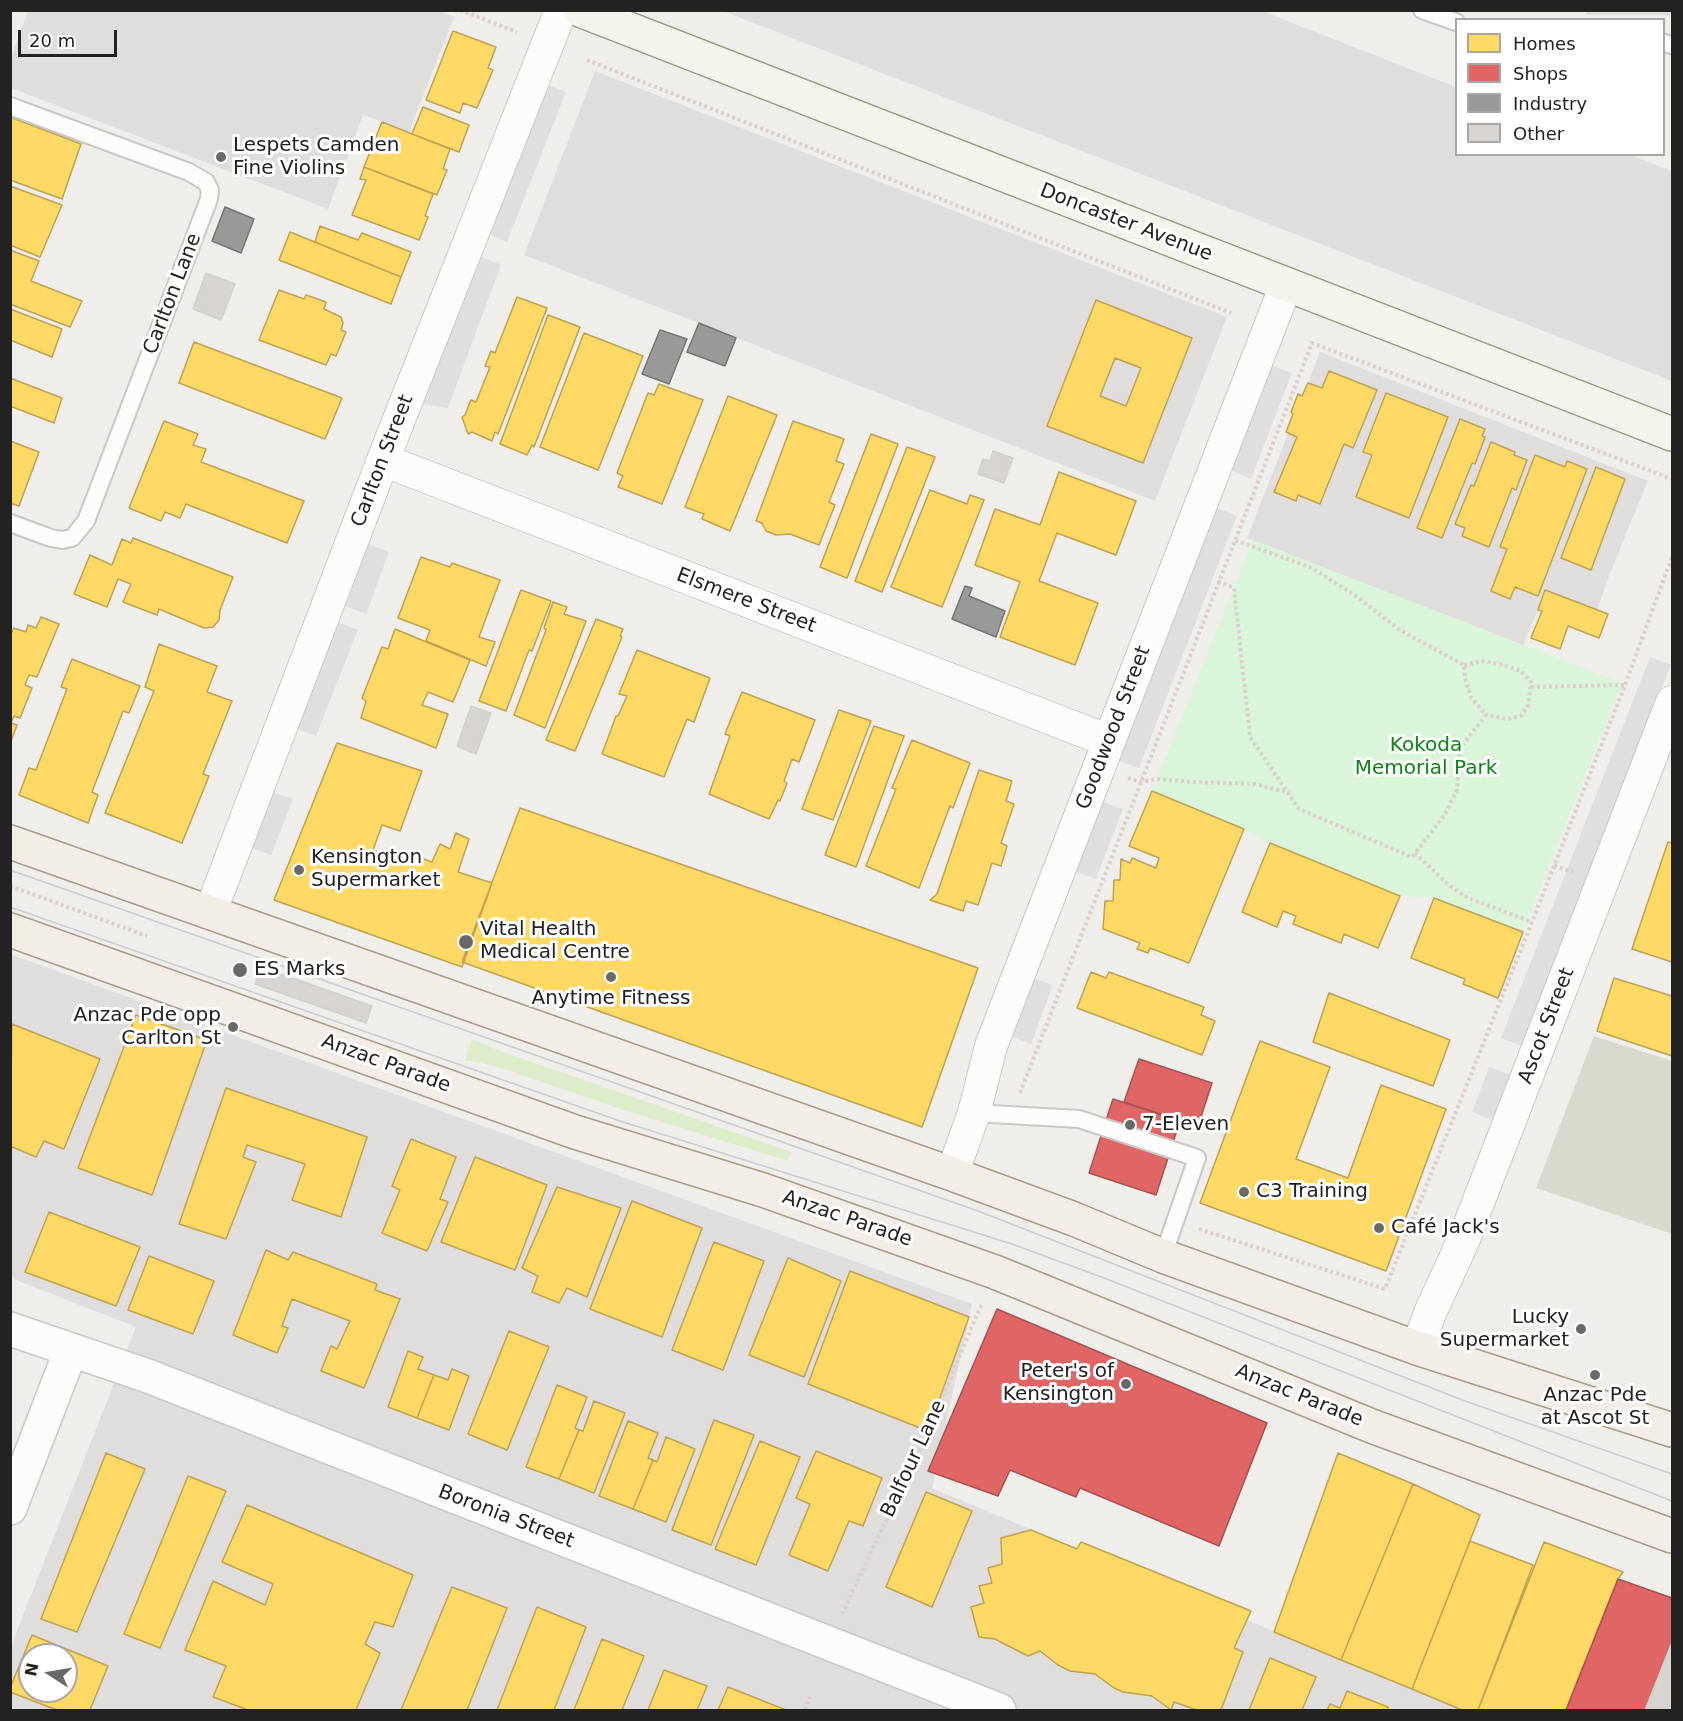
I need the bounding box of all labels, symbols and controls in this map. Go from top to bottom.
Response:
scale bar [21,18,120,56]
legend [1455,18,1665,156]
text: 20 m [29,30,75,51]
text: Homes [1513,33,1576,54]
text: Shops [1513,63,1568,84]
text: Industry [1513,93,1587,114]
text: Other [1513,123,1564,144]
place label: Lespets Camden Fine Violins [233,134,400,181]
marker: Lespets Camden Fine Violins [214,150,228,164]
street label: Doncaster Avenue [1036,179,1216,267]
street label: Carlton Lane [139,230,207,358]
street label: Carlton Street [347,391,419,531]
street label: Elsmere Street [673,563,819,639]
street label: Goodwood Street [1072,643,1156,813]
park label: Kokoda Memorial Park [1355,734,1497,781]
place label: Kensington Supermarket [311,846,440,893]
marker: Kensington Supermarket [292,863,306,877]
place label: Vital Health Medical Centre [480,918,630,965]
marker: Vital Health Medical Centre [457,933,475,951]
place label: ES Marks [254,958,345,982]
marker: ES Marks [231,961,249,979]
street label: Ascot Street [1514,965,1580,1087]
marker: Anytime Fitness [604,970,618,984]
place label: Anytime Fitness [531,987,691,1011]
place label: Anzac Pde opp Carlton St [73,1004,221,1051]
marker: Anzac Pde opp Carlton St [226,1020,240,1034]
street label: Anzac Parade [318,1030,454,1098]
place label: 7-Eleven [1142,1113,1229,1137]
marker: 7-Eleven [1123,1118,1137,1132]
place label: C3 Training [1256,1180,1368,1204]
marker: C3 Training [1237,1185,1251,1199]
street label: Anzac Parade [779,1186,915,1252]
place label: Café Jack's [1391,1216,1500,1240]
marker: Café Jack's [1372,1221,1386,1235]
place label: Lucky Supermarket [1440,1306,1569,1353]
marker: Lucky Supermarket [1574,1322,1588,1336]
place label: Peter's of Kensington [1003,1360,1114,1407]
street label: Anzac Parade [1232,1360,1366,1432]
marker: Anzac Pde at Ascot St [1588,1368,1602,1382]
marker: Peter's of Kensington [1119,1377,1133,1391]
place label: Anzac Pde at Ascot St [1541,1384,1649,1431]
street label: Balfour Lane [876,1397,952,1521]
street label: Boronia Street [435,1480,577,1554]
north arrow [18,1643,78,1703]
text: N [21,1661,43,1678]

